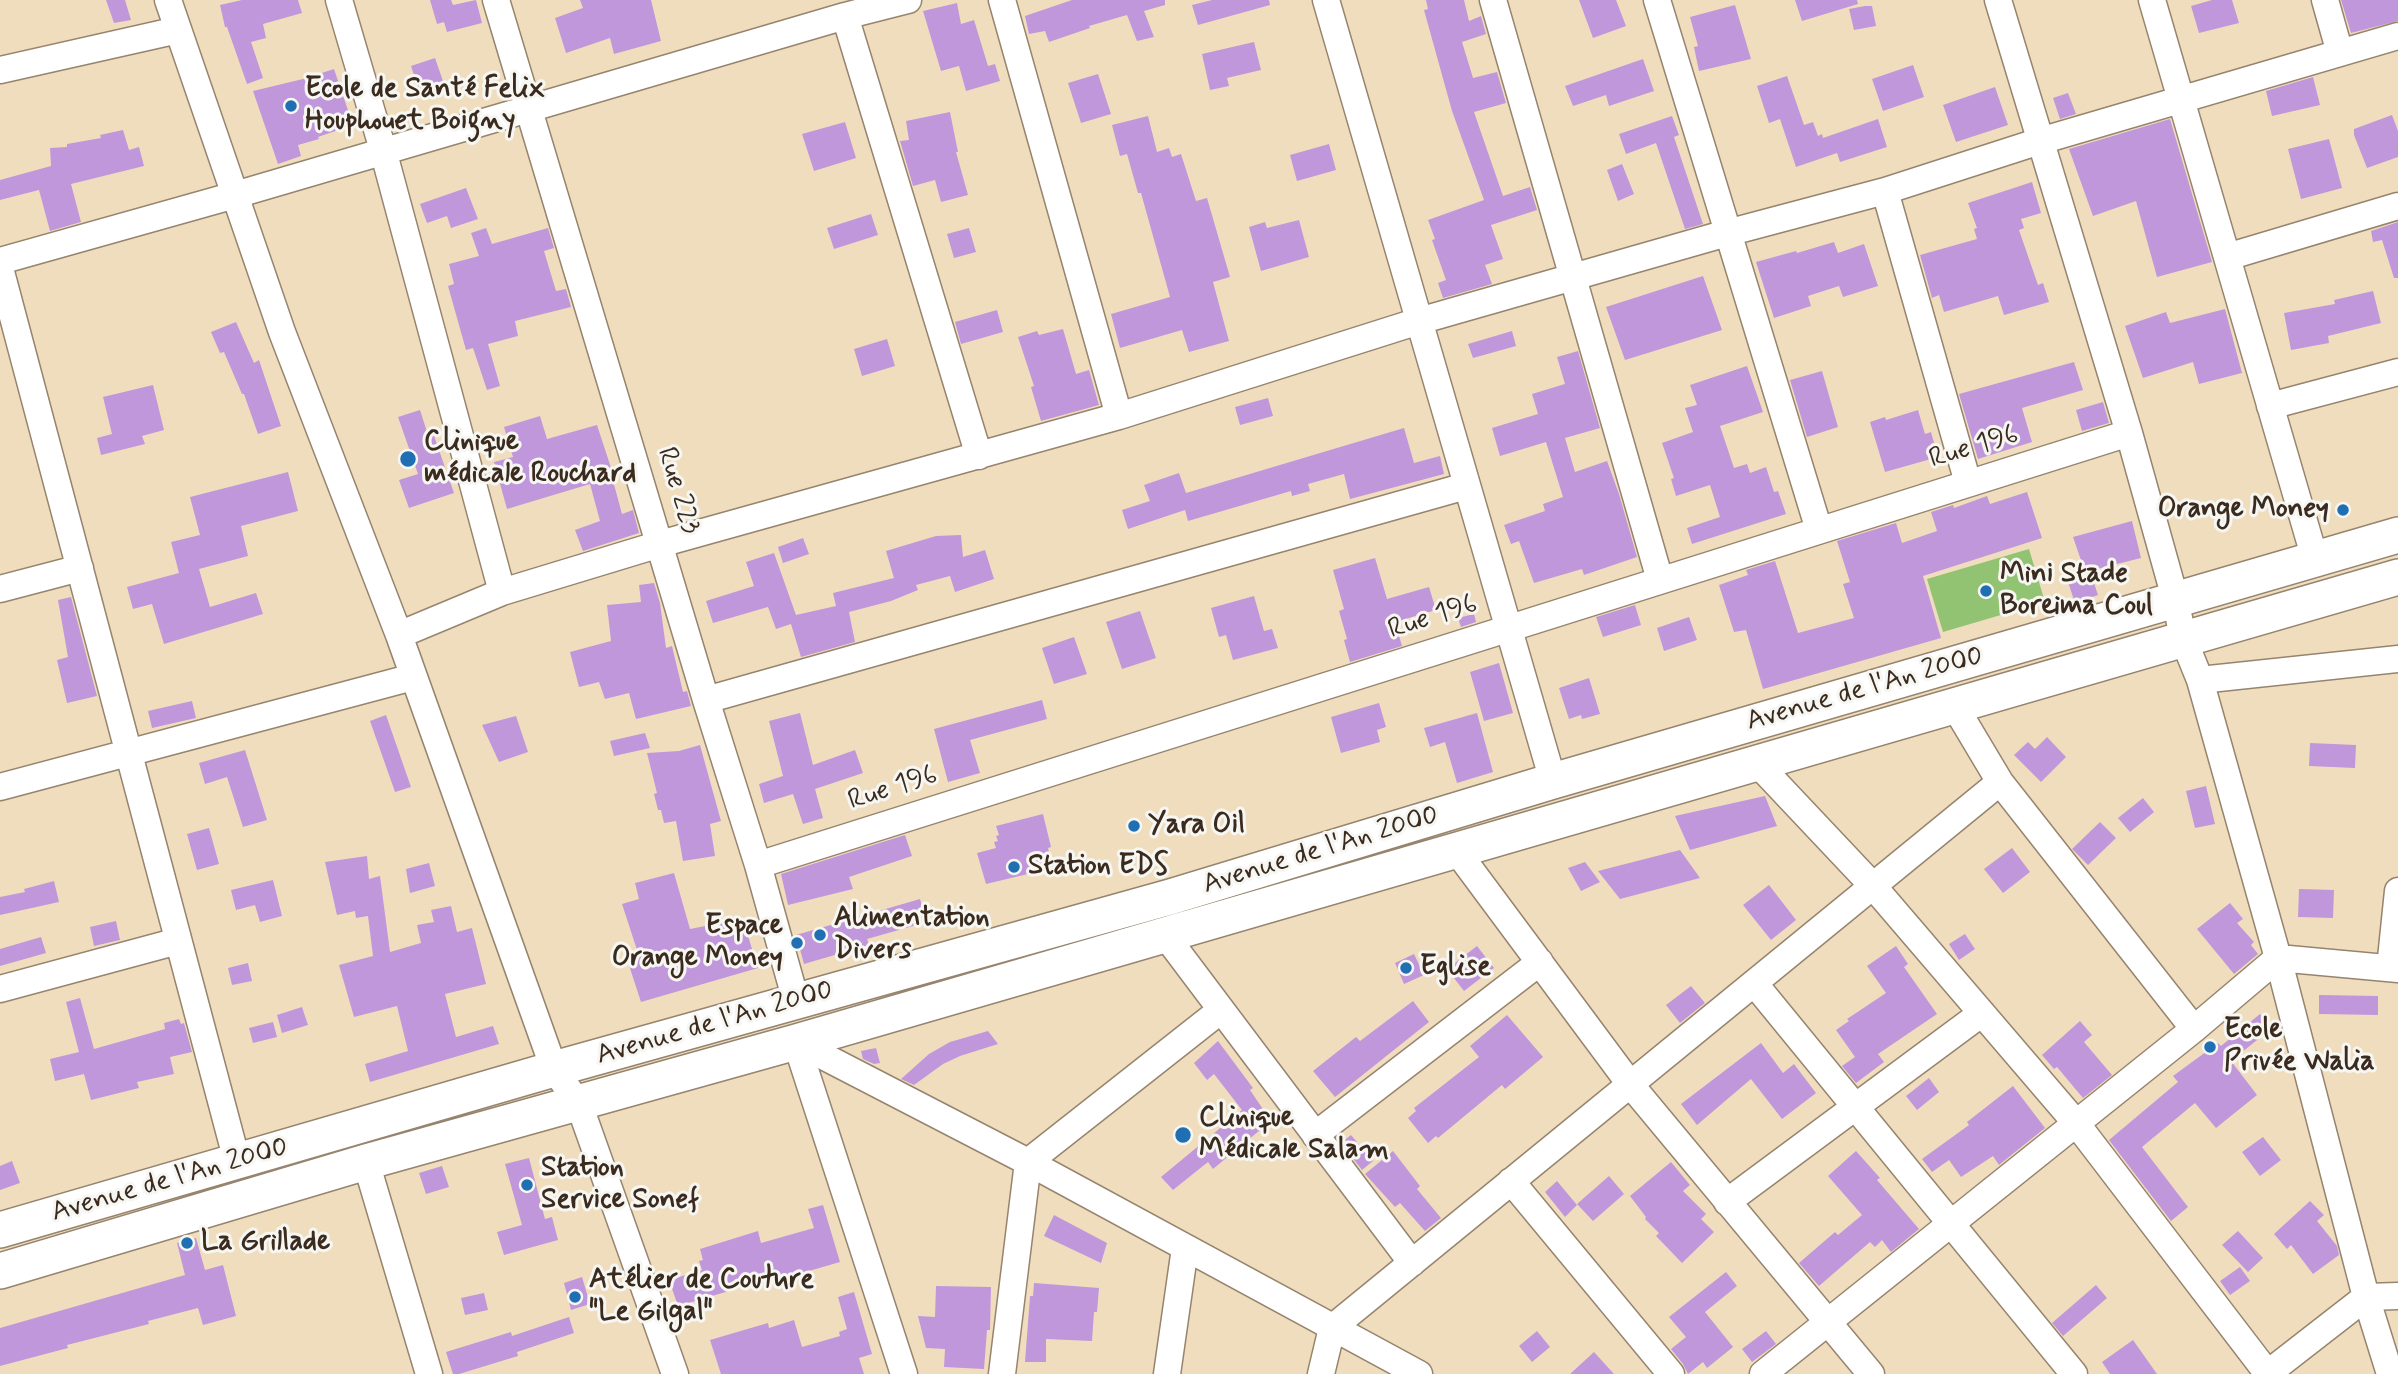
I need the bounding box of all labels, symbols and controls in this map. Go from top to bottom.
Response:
place label: Ecole de Santé Felix Houphouet Boigny [305,73,545,139]
marker: Ecole de Santé Felix Houphouet Boigny [283,98,299,114]
street label: Rue 196 [1925,419,2023,477]
place label: Clinique médicale Rouchard [424,426,636,492]
street label: Rue 223 [648,444,706,538]
marker: Clinique médicale Rouchard [398,449,418,469]
place label: Orange Money [2158,493,2329,527]
marker: Orange Money [2335,502,2351,518]
place label: Mini Stade Boreima Coul [2000,558,2153,624]
marker: Mini Stade Boreima Coul [1978,583,1994,599]
street label: Rue 196 [1384,588,1482,648]
street label: Avenue de l'An 2000 [1743,640,1987,740]
street label: Rue 196 [844,759,942,819]
street label: Avenue de l'An 2000 [1199,799,1443,903]
place label: Yara Oil [1148,809,1245,843]
marker: Yara Oil [1126,818,1142,834]
place label: Station EDS [1028,850,1168,884]
marker: Station EDS [1006,859,1022,875]
place label: Alimentation Divers [834,902,990,968]
place label: Espace Orange Money [612,910,783,976]
marker: Alimentation Divers [812,927,828,943]
marker: Espace Orange Money [789,935,805,951]
place label: Eglise [1420,951,1491,985]
marker: Eglise [1398,960,1414,976]
street label: Avenue de l'An 2000 [593,974,837,1074]
place label: Ecole Privée Walia [2224,1014,2375,1080]
marker: Ecole Privée Walia [2202,1039,2218,1055]
place label: Clinique Médicale Salam [1199,1102,1389,1168]
marker: Clinique Médicale Salam [1173,1125,1193,1145]
street label: Avenue de l'An 2000 [48,1131,292,1231]
place label: Station Service Sonef [541,1152,699,1218]
marker: Station Service Sonef [519,1177,535,1193]
place label: La Grillade [201,1226,330,1260]
marker: La Grillade [179,1235,195,1251]
place label: Atélier de Couture "Le Gilgal" [589,1264,814,1330]
marker: Atélier de Couture "Le Gilgal" [567,1289,583,1305]

